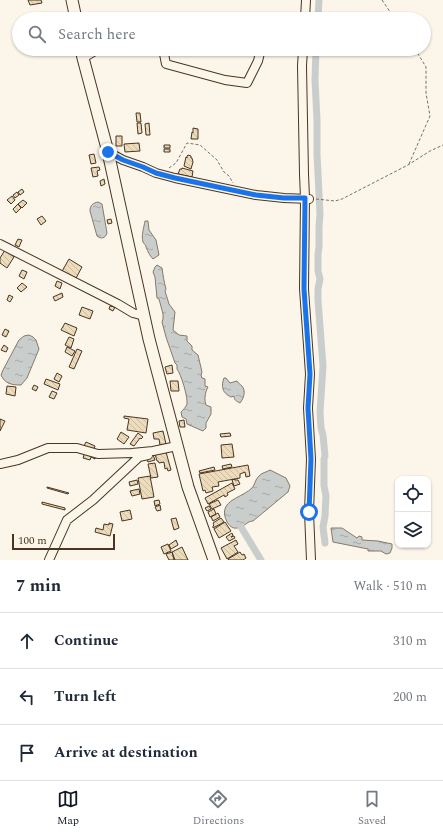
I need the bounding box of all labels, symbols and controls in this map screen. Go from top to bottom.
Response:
search box [12,12,431,56]
icon: search [26,23,48,45]
text: Search here [58,23,136,46]
route end [99,143,117,161]
map controls [395,476,431,548]
button: locate [395,476,431,512]
route start [300,503,318,521]
button: layers [395,512,431,548]
scale bar [12,532,115,551]
text: 100 m [18,532,47,549]
text: 7 min [16,573,61,599]
text: Walk · 510 m [353,576,427,596]
text: Continue [54,629,119,652]
icon: ahead [16,630,38,652]
text: 310 m [393,631,427,651]
text: Turn left [54,685,116,708]
icon: left [16,686,38,708]
text: 200 m [393,687,427,707]
text: Arrive at destination [54,741,198,764]
icon: arrive [16,742,38,764]
tab: Map [57,788,79,829]
tab: Directions [193,788,244,829]
tab: Saved [358,788,386,829]

